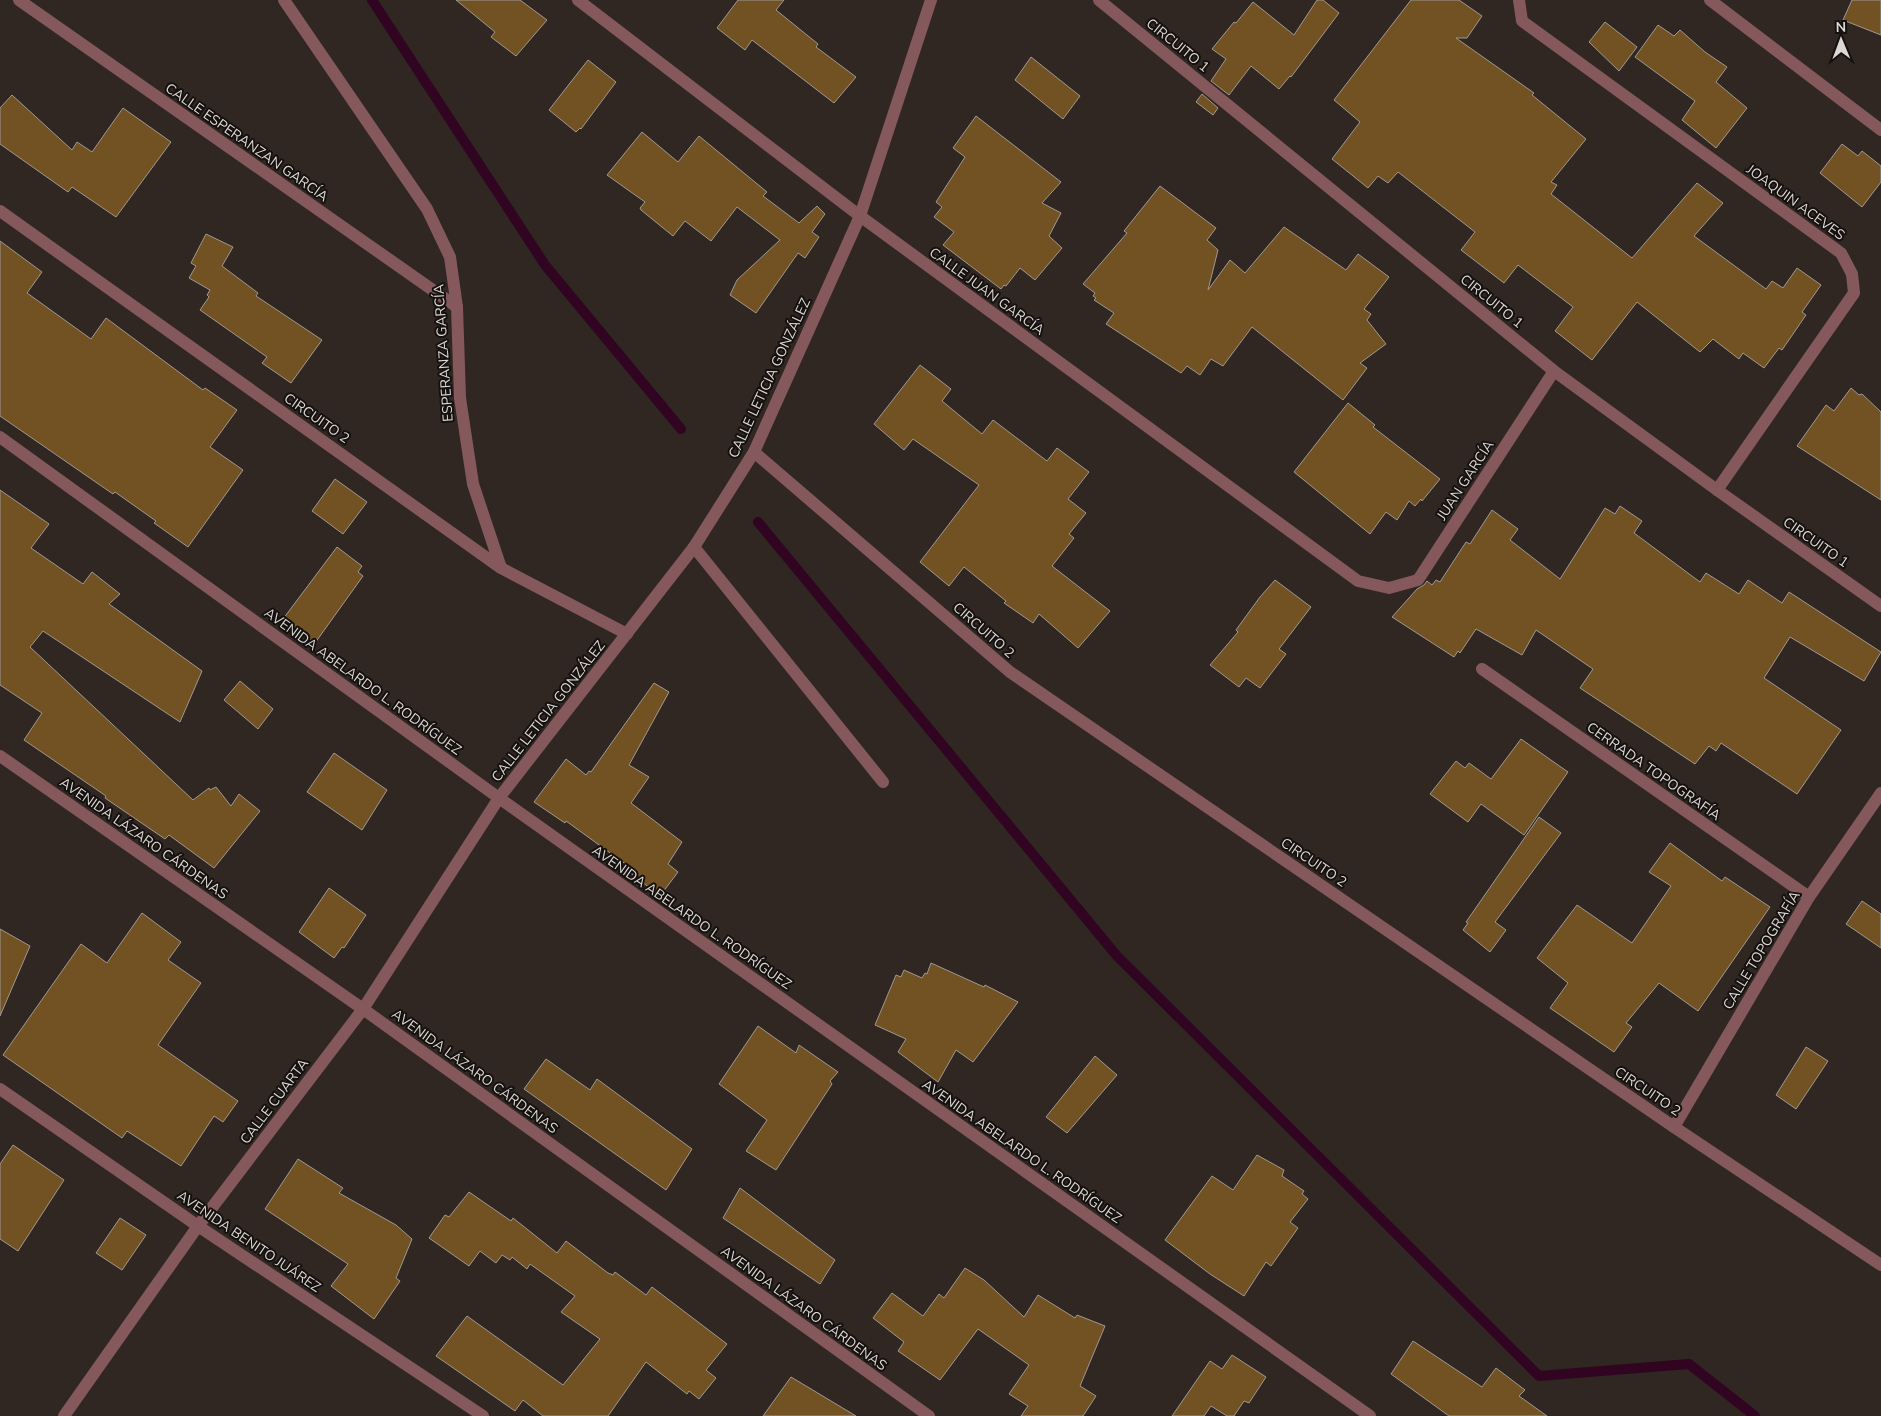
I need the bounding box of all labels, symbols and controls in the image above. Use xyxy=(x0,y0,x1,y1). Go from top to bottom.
street label: CIRCUITO 1 xyxy=(1142,14,1213,77)
north arrow xyxy=(1816,15,1866,65)
text: N xyxy=(1835,18,1846,37)
street label: CALLE ESPERANZAN GARCÍA xyxy=(161,79,332,206)
street label: JOAQUIN ACEVES xyxy=(1742,160,1849,245)
street label: CALLE JUAN GARCÍA xyxy=(925,243,1048,340)
street label: CIRCUITO 1 xyxy=(1456,270,1527,333)
street label: ESPERANZA GARCÍA xyxy=(429,283,458,423)
street label: CALLE LETICIA GONZÁLEZ xyxy=(724,295,815,461)
street label: CIRCUITO 2 xyxy=(280,389,353,448)
street label: JUAN GARCÍA xyxy=(1432,437,1498,525)
street label: CIRCUITO 1 xyxy=(1779,513,1852,572)
street label: CIRCUITO 2 xyxy=(949,598,1019,662)
street label: AVENIDA ABELARDO L. RODRÍGUEZ xyxy=(260,603,465,759)
street label: CALLE LETICIA GONZÁLEZ xyxy=(487,637,610,786)
street label: CERRADA TOPOGRAFÍA xyxy=(1583,718,1724,825)
street label: AVENIDA LÁZARO CÁRDENAS xyxy=(56,773,232,904)
street label: CIRCUITO 2 xyxy=(1277,833,1351,892)
street label: AVENIDA ABELARDO L. RODRÍGUEZ xyxy=(588,841,795,994)
street label: CALLE TOPOGRAFÍA xyxy=(1718,887,1804,1013)
street label: AVENIDA LÁZARO CÁRDENAS xyxy=(388,1005,562,1138)
street label: CALLE CUARTA xyxy=(236,1055,313,1148)
street label: CIRCUITO 2 xyxy=(1611,1062,1685,1121)
street label: AVENIDA ABELARDO L. RODRÍGUEZ xyxy=(918,1075,1125,1228)
street label: AVENIDA BENITO JUÁREZ xyxy=(173,1186,324,1297)
street label: AVENIDA LÁZARO CÁRDENAS xyxy=(717,1242,891,1375)

